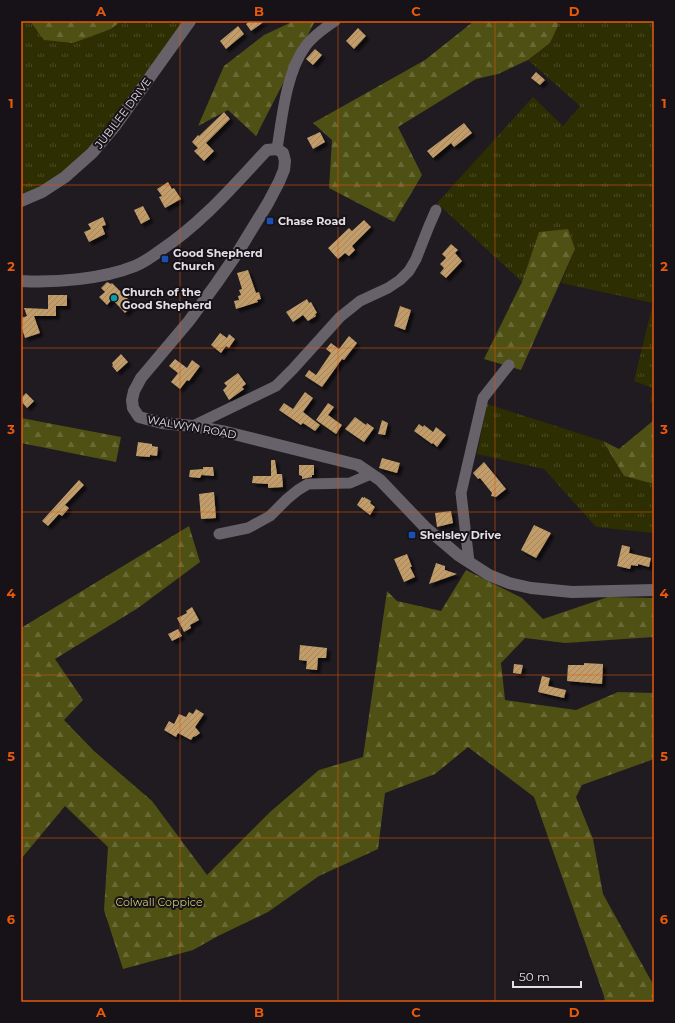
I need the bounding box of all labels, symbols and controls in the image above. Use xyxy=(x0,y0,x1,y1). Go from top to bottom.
text: A xyxy=(95,3,107,19)
text: B xyxy=(254,3,264,19)
text: C xyxy=(411,3,421,19)
text: D xyxy=(569,3,580,19)
street label: JUBILEE DRIVE xyxy=(91,75,154,152)
text: 1 xyxy=(8,95,14,111)
text: 1 xyxy=(661,95,667,111)
place label: Chase Road xyxy=(278,214,346,228)
marker: Chase Road xyxy=(265,216,275,226)
place label: Good Shepherd Church xyxy=(173,246,263,273)
marker: Good Shepherd Church xyxy=(160,254,170,264)
text: 2 xyxy=(7,258,15,274)
text: 2 xyxy=(660,258,668,274)
place label: Church of the Good Shepherd xyxy=(122,285,212,312)
marker: Church of the Good Shepherd xyxy=(109,293,119,303)
street label: WALWYN ROAD xyxy=(146,412,238,442)
text: 3 xyxy=(6,421,15,437)
text: 3 xyxy=(659,421,668,437)
place label: Shelsley Drive xyxy=(420,528,501,542)
marker: Shelsley Drive xyxy=(407,530,417,540)
text: 4 xyxy=(7,585,16,601)
text: 4 xyxy=(660,585,669,601)
text: 5 xyxy=(7,748,15,764)
text: 5 xyxy=(660,748,668,764)
park label: Colwall Coppice xyxy=(115,895,203,909)
text: 6 xyxy=(7,911,16,927)
text: 6 xyxy=(660,911,669,927)
scale bar xyxy=(513,963,581,989)
text: 50 m xyxy=(519,969,550,984)
text: A xyxy=(95,1004,107,1020)
text: B xyxy=(254,1004,264,1020)
text: C xyxy=(411,1004,421,1020)
text: D xyxy=(569,1004,580,1020)

